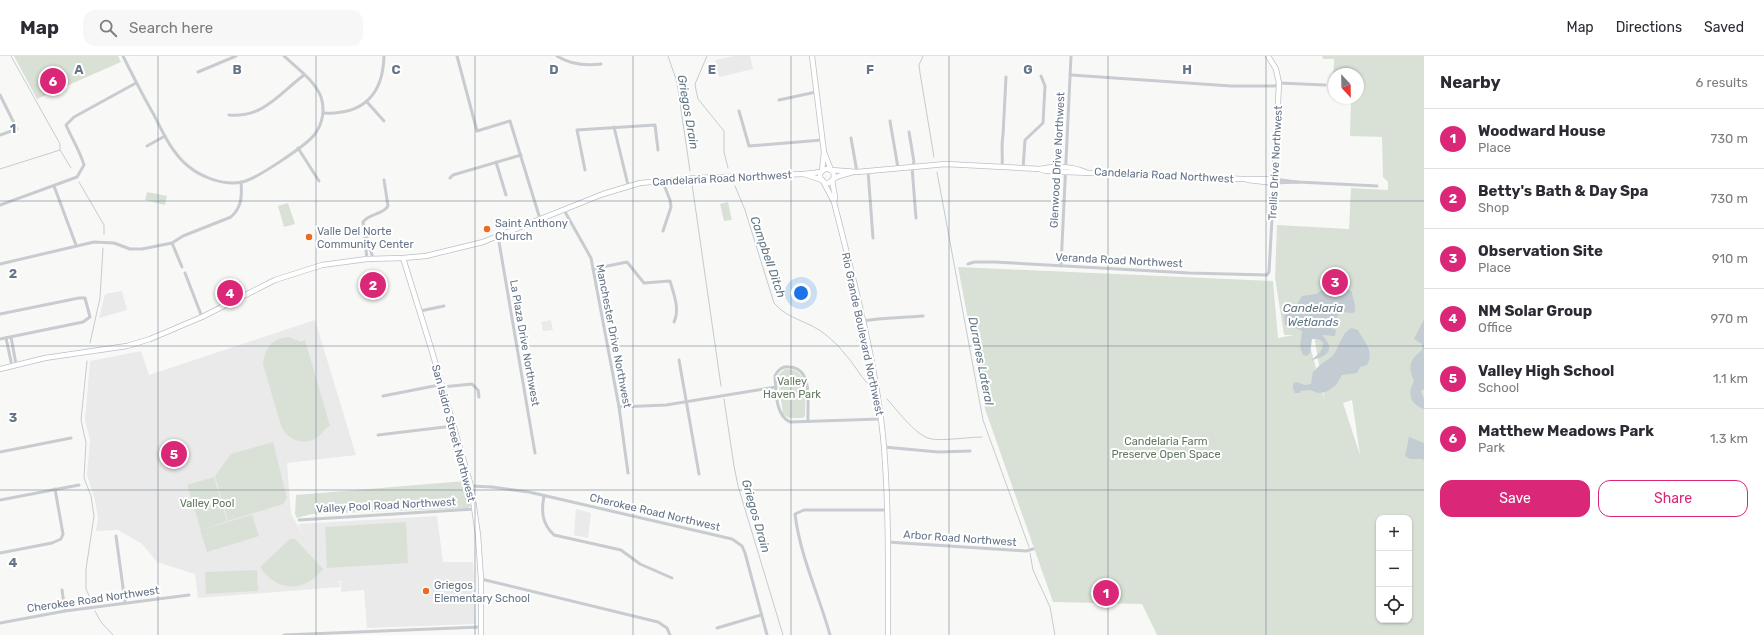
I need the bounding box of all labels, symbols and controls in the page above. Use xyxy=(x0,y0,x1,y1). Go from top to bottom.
search box xyxy=(83,10,363,46)
text: Map xyxy=(20,16,59,39)
icon: search xyxy=(97,17,119,39)
text: Search here xyxy=(129,19,213,37)
text: Map xyxy=(1567,19,1594,36)
text: Directions xyxy=(1616,19,1682,36)
text: Saved xyxy=(1704,19,1744,36)
text: A xyxy=(74,62,84,77)
text: B xyxy=(232,62,242,77)
text: C xyxy=(391,62,401,77)
text: D xyxy=(549,62,559,77)
text: E xyxy=(708,62,716,77)
text: F xyxy=(866,62,874,77)
text: G xyxy=(1023,62,1033,77)
text: H xyxy=(1182,62,1192,77)
pin: 6 xyxy=(40,66,66,96)
north arrow xyxy=(1328,68,1364,104)
text: Nearby xyxy=(1440,72,1501,92)
water label: Griegos Drain xyxy=(675,74,701,150)
text: 6 results xyxy=(1696,75,1748,90)
street label: Glenwood Drive Northwest xyxy=(1047,91,1068,228)
street label: Trellis Drive Northwest xyxy=(1266,105,1285,221)
text: 1 xyxy=(10,121,16,136)
text: Woodward House xyxy=(1478,122,1606,140)
text: 1 xyxy=(1450,131,1456,146)
text: 730 m xyxy=(1711,131,1748,146)
text: Place xyxy=(1478,140,1511,155)
street label: Candelaria Road Northwest xyxy=(1094,165,1235,186)
street label: Candelaria Road Northwest xyxy=(652,168,793,189)
text: Betty's Bath & Day Spa xyxy=(1478,182,1648,200)
text: 2 xyxy=(1449,191,1457,206)
text: 730 m xyxy=(1711,191,1748,206)
text: Shop xyxy=(1478,200,1509,215)
water label: Campbell Ditch xyxy=(748,214,788,300)
place label: Saint Anthony Church xyxy=(495,217,568,243)
marker: Saint Anthony Church xyxy=(482,224,492,234)
place label: Valle Del Norte Community Center xyxy=(317,225,414,251)
marker: Valle Del Norte Community Center xyxy=(304,232,314,242)
text: Observation Site xyxy=(1478,242,1603,260)
street label: Rio Grande Boulevard Northwest xyxy=(839,251,886,418)
street label: Veranda Road Northwest xyxy=(1055,251,1184,270)
text: 3 xyxy=(1449,251,1457,266)
text: 910 m xyxy=(1712,251,1748,266)
text: Place xyxy=(1478,260,1511,275)
street label: Manchester Drive Northwest xyxy=(593,263,634,410)
text: 2 xyxy=(9,266,17,281)
pin: 3 xyxy=(1322,267,1348,297)
pin: 2 xyxy=(360,270,386,300)
pin: 4 xyxy=(217,278,243,308)
street label: La Plaza Drive Northwest xyxy=(507,279,542,408)
your location xyxy=(791,283,811,303)
water label: Candelaria Wetlands xyxy=(1283,301,1343,329)
text: NM Solar Group xyxy=(1478,302,1592,320)
text: 4 xyxy=(1449,311,1457,326)
text: 970 m xyxy=(1711,311,1748,326)
water label: Duranes Lateral xyxy=(966,316,997,407)
text: Office xyxy=(1478,320,1512,335)
text: Valley High School xyxy=(1478,362,1614,380)
street label: San Isidro Street Northwest xyxy=(429,363,478,504)
text: 5 xyxy=(1449,371,1457,386)
text: 1.1 km xyxy=(1713,371,1748,386)
park label: Valley Haven Park xyxy=(763,375,821,401)
text: School xyxy=(1478,380,1519,395)
text: 3 xyxy=(9,410,18,425)
text: Matthew Meadows Park xyxy=(1478,422,1654,440)
text: 6 xyxy=(1449,431,1457,446)
text: 1.3 km xyxy=(1710,431,1748,446)
park label: Candelaria Farm Preserve Open Space xyxy=(1111,435,1221,461)
pin: 5 xyxy=(161,439,187,469)
text: Park xyxy=(1478,440,1505,455)
water label: Griegos Drain xyxy=(739,478,773,554)
button: Save xyxy=(1440,480,1590,517)
button: Share xyxy=(1598,480,1748,517)
street label: Cherokee Road Northwest xyxy=(588,491,722,534)
street label: Valley Pool Road Northwest xyxy=(316,495,457,516)
park label: Valley Pool xyxy=(180,497,234,510)
map controls xyxy=(1376,515,1412,623)
button: + xyxy=(1376,515,1412,551)
street label: Arbor Road Northwest xyxy=(903,528,1018,549)
button: − xyxy=(1376,551,1412,587)
text: 4 xyxy=(9,555,18,570)
pin: 1 xyxy=(1093,578,1119,608)
place label: Griegos Elementary School xyxy=(434,579,530,605)
street label: Cherokee Road Northwest xyxy=(26,584,161,615)
marker: Griegos Elementary School xyxy=(421,586,431,596)
button: locate xyxy=(1376,587,1412,623)

